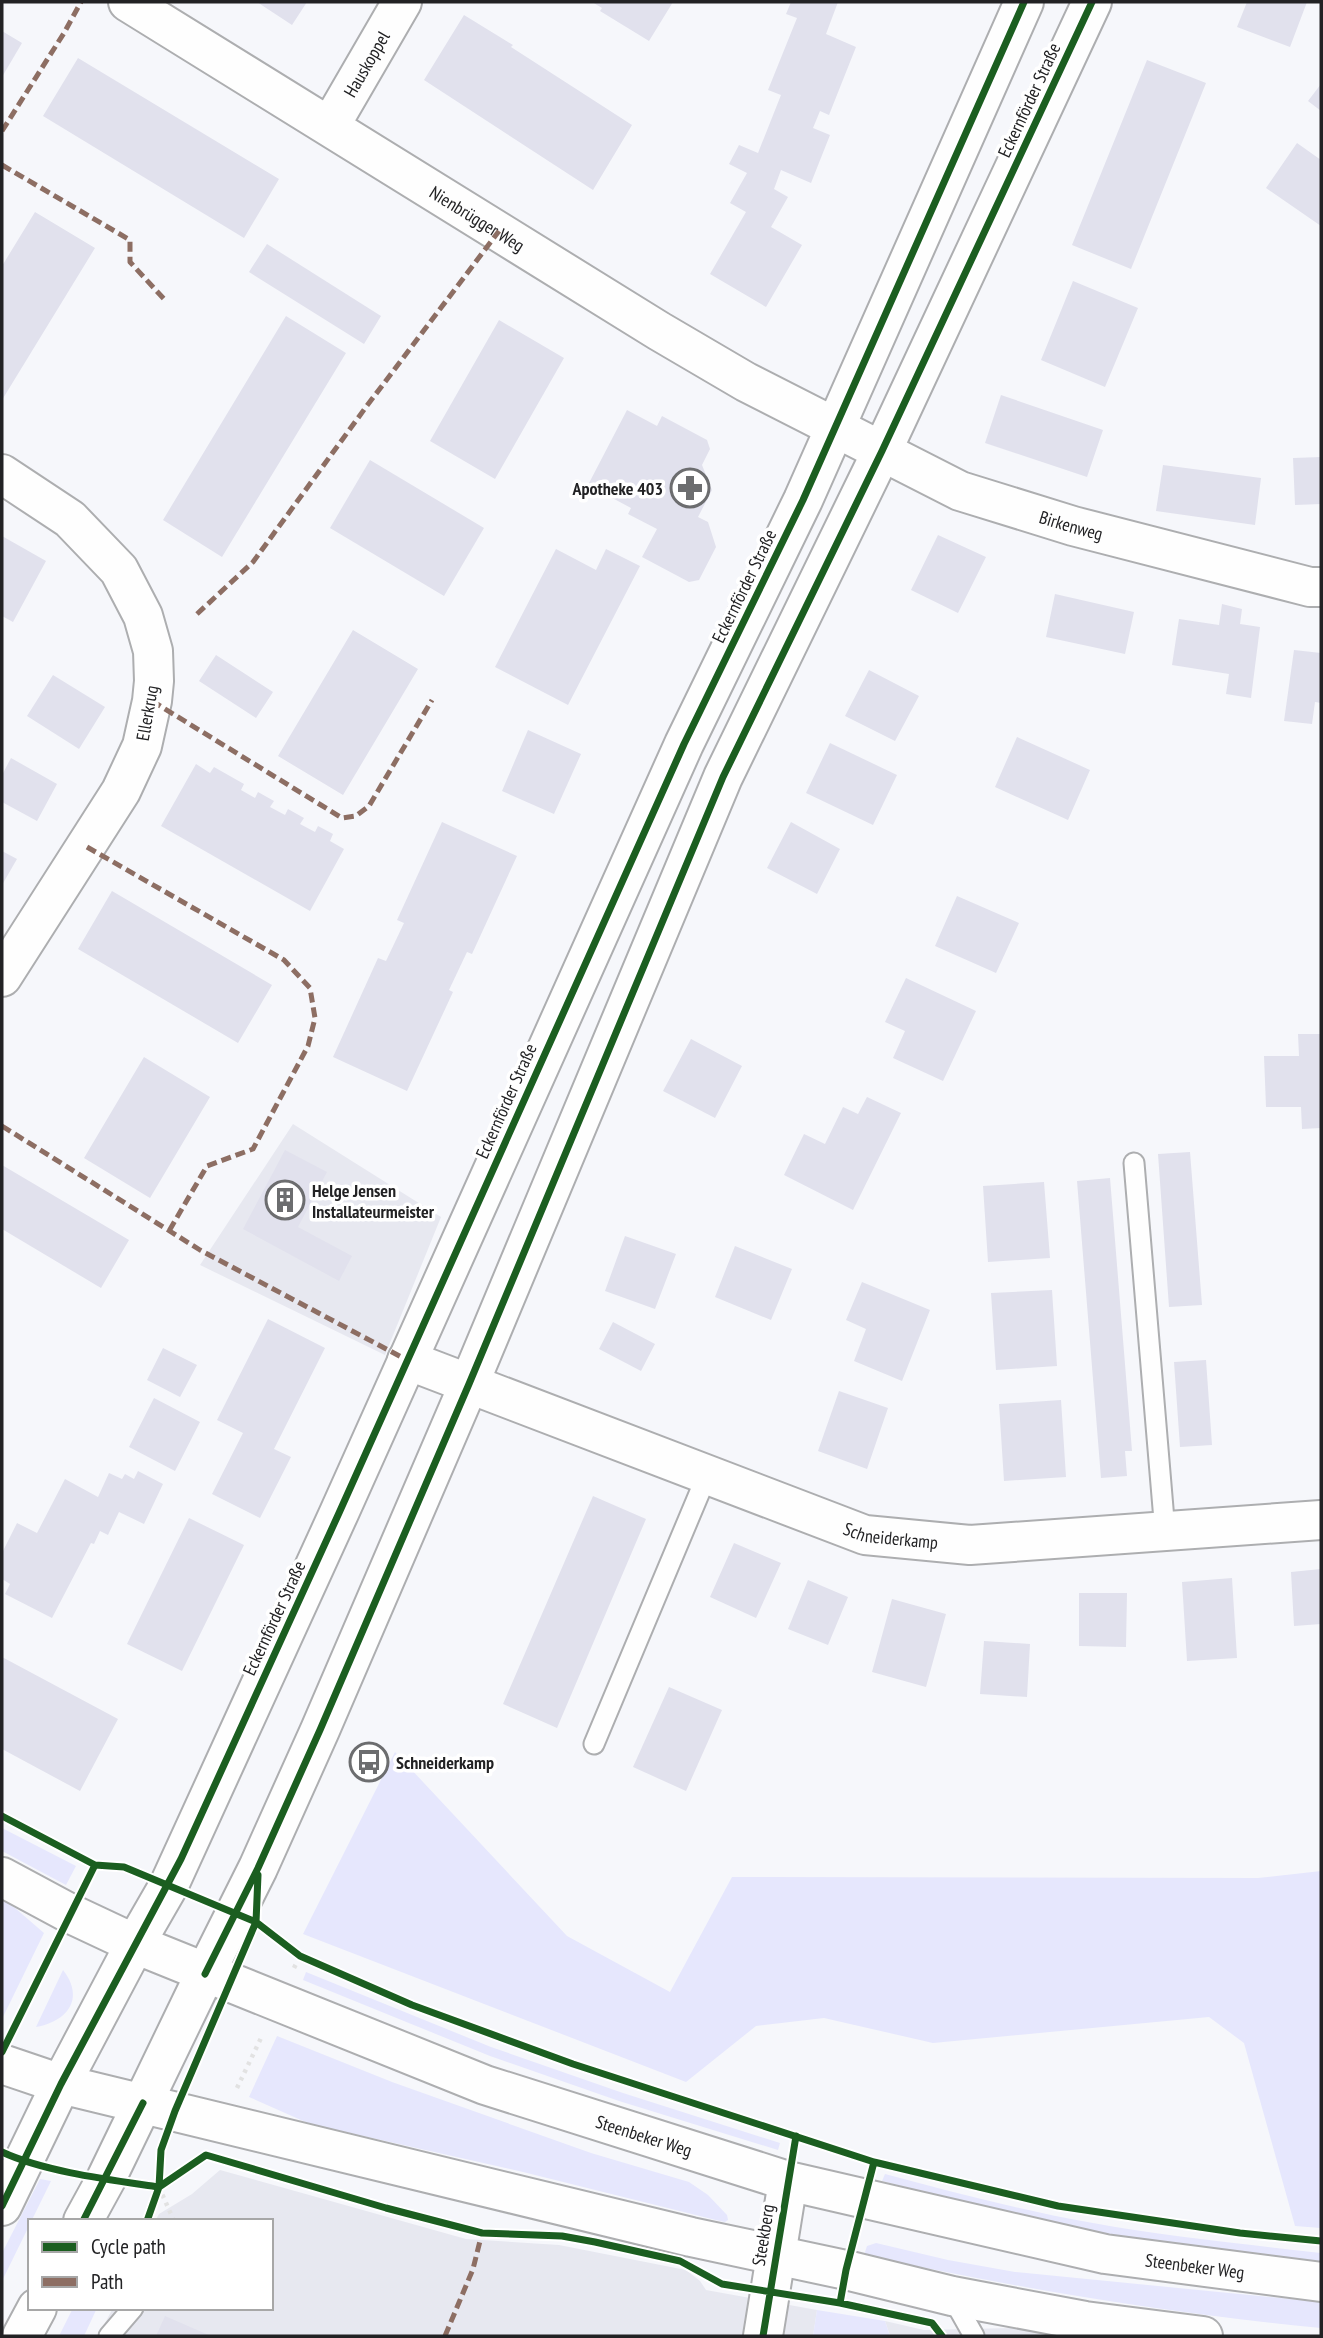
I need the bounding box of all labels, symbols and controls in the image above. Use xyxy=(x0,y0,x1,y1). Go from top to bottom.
street label: Hauskoppel xyxy=(338,26,395,101)
street label: Eckernförder Straße xyxy=(993,39,1065,161)
street label: Nienbrügger Weg xyxy=(426,180,529,257)
pharmacy icon: Apotheke 403 xyxy=(669,467,711,509)
place label: Apotheke 403 xyxy=(571,477,663,500)
street label: Birkenweg xyxy=(1037,505,1105,545)
street label: Eckernförder Straße xyxy=(707,526,781,646)
street label: Ellerkrug xyxy=(131,683,163,743)
street label: Eckernförder Straße xyxy=(470,1040,542,1162)
building icon: Helge Jensen Installateurmeister xyxy=(264,1179,306,1221)
place label: Helge Jensen Installateurmeister xyxy=(312,1179,435,1223)
street label: Schneiderkamp xyxy=(840,1516,939,1553)
street label: Eckernförder Straße xyxy=(238,1557,310,1679)
bus stop icon: Schneiderkamp xyxy=(348,1741,390,1783)
place label: Schneiderkamp xyxy=(396,1751,494,1774)
street label: Steenbeker Weg xyxy=(593,2109,695,2161)
street label: Steekberg xyxy=(747,2202,779,2268)
legend xyxy=(28,2219,273,2310)
text: Cycle path xyxy=(91,2233,166,2260)
street label: Steenbeker Weg xyxy=(1144,2248,1246,2283)
text: Path xyxy=(91,2268,123,2295)

